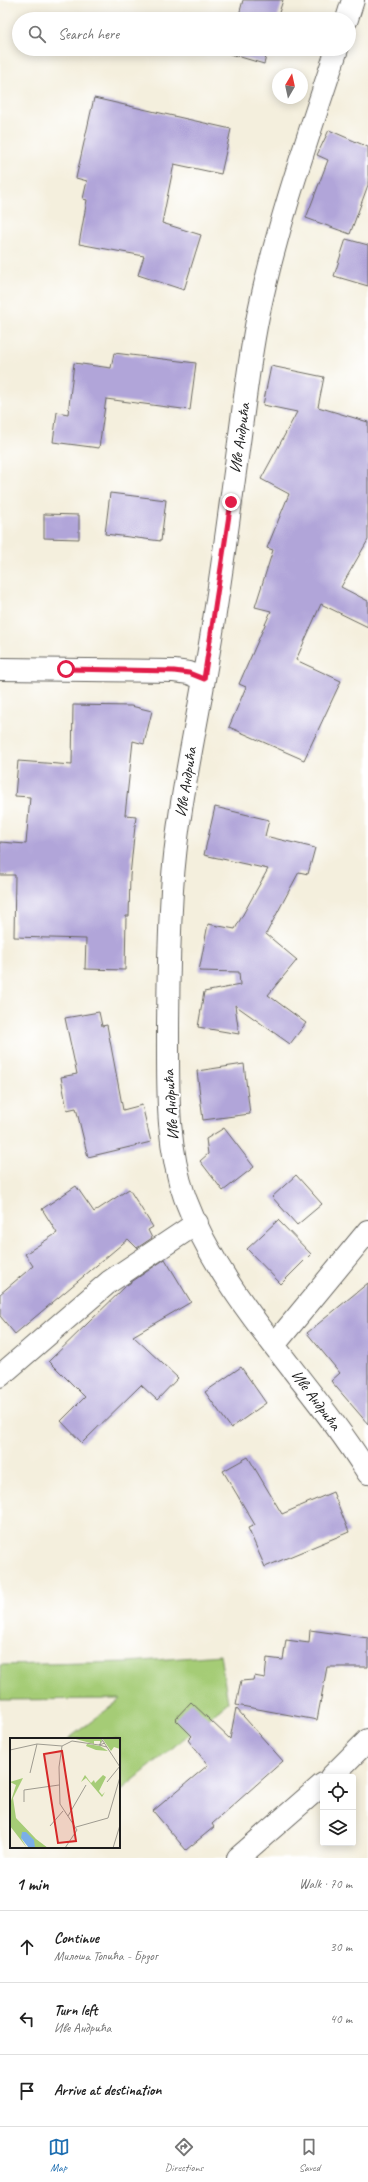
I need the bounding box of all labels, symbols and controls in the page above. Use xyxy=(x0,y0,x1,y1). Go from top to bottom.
search box xyxy=(12,12,356,56)
icon: search xyxy=(26,23,48,45)
text: Search here xyxy=(58,25,119,44)
north arrow xyxy=(272,68,308,104)
street label: Иве Андрића xyxy=(225,401,255,474)
route end xyxy=(222,493,240,511)
route start xyxy=(57,660,75,678)
street label: Иве Андрића xyxy=(171,745,202,818)
street label: Иве Андрића xyxy=(158,1068,183,1141)
street label: Иве Андрића xyxy=(287,1366,346,1435)
inset map xyxy=(10,1738,120,1848)
map controls xyxy=(320,1774,356,1846)
button: locate xyxy=(320,1774,356,1810)
button: layers xyxy=(320,1810,356,1846)
text: 1 min xyxy=(16,1874,49,1895)
text: Walk · 70 m xyxy=(299,1876,352,1892)
text: Continue xyxy=(54,1929,99,1948)
icon: ahead xyxy=(16,1936,38,1958)
text: 30 m xyxy=(330,1939,352,1955)
text: Милоша Топића - Брзог xyxy=(54,1948,157,1964)
text: Turn left xyxy=(54,2001,97,2020)
icon: left xyxy=(16,2008,38,2030)
text: 40 m xyxy=(330,2011,352,2027)
text: Иве Андрића xyxy=(54,2020,111,2036)
icon: arrive xyxy=(16,2080,38,2102)
text: Arrive at destination xyxy=(54,2081,161,2100)
tab: Map xyxy=(48,2136,70,2174)
tab: Directions xyxy=(165,2136,203,2174)
tab: Saved xyxy=(298,2136,320,2174)

